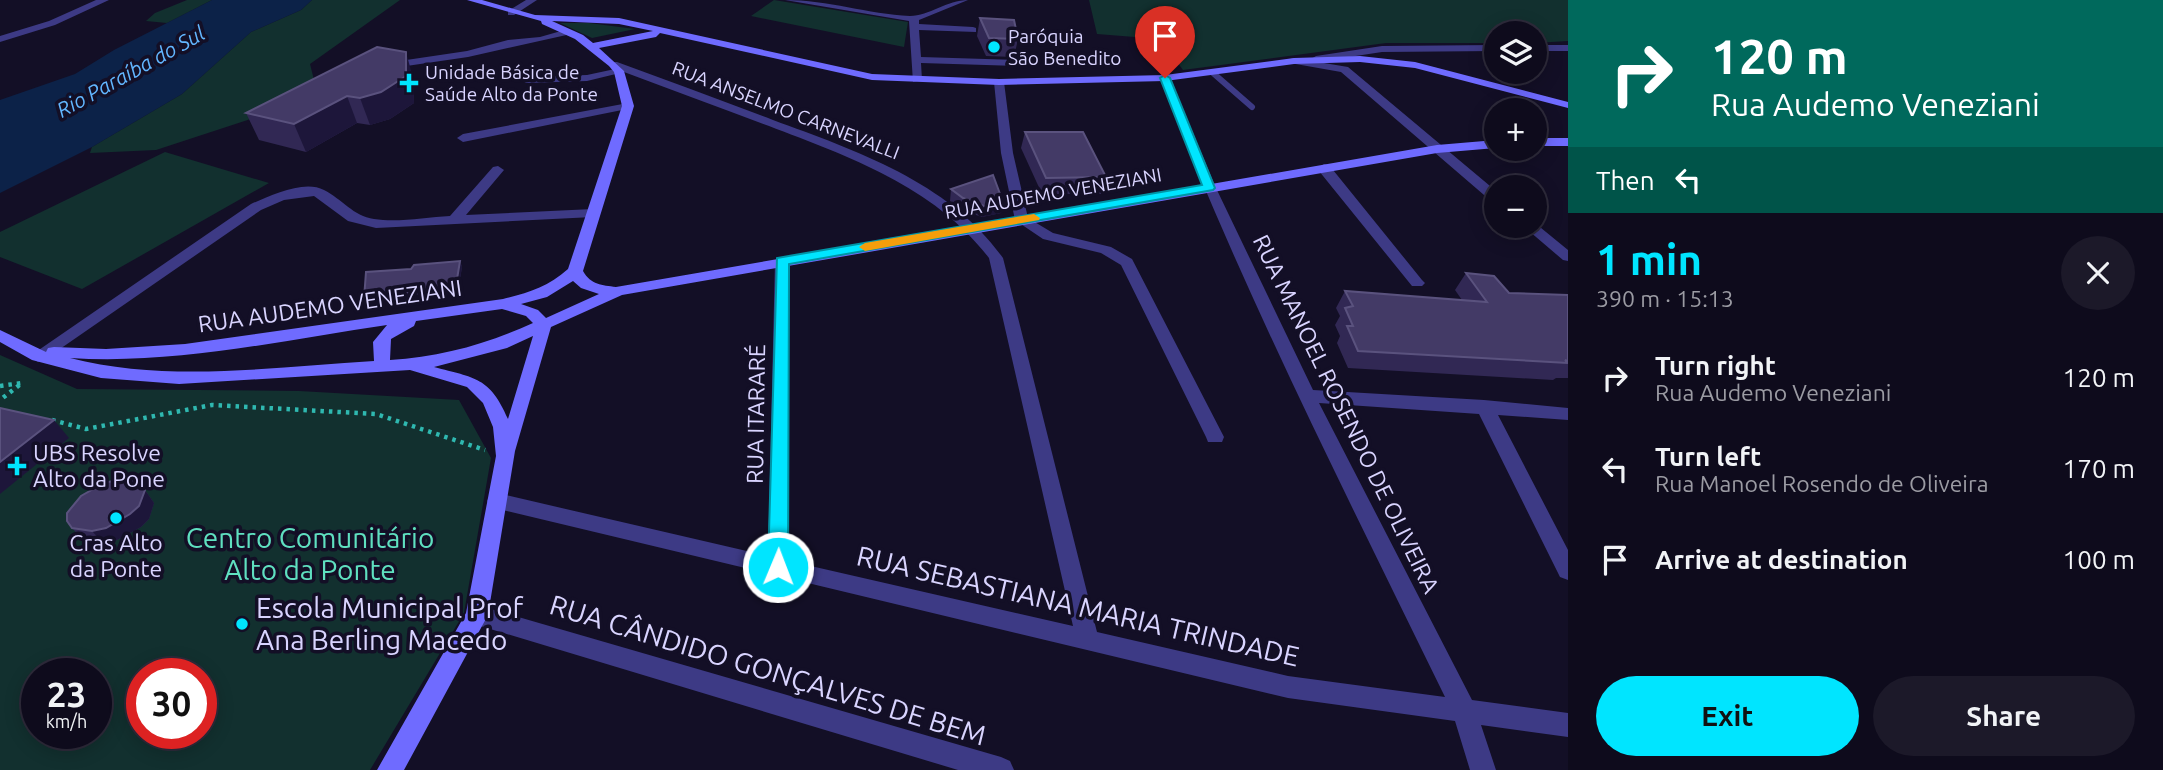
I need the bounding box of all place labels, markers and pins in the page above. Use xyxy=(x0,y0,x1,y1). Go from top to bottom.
pin xyxy=(1135,6,1195,78)
place label: Paróquia São Benedito xyxy=(1008,25,1121,69)
marker: Paróquia São Benedito xyxy=(986,39,1002,55)
place label: Unidade Básica de Saúde Alto da Ponte xyxy=(425,61,598,105)
marker: Unidade Básica de Saúde Alto da Ponte xyxy=(399,73,419,93)
place label: UBS Resolve Alto da Pone xyxy=(33,440,165,491)
marker: UBS Resolve Alto da Pone xyxy=(7,456,27,476)
marker: Cras Alto da Ponte xyxy=(108,510,124,526)
place label: Cras Alto da Ponte xyxy=(69,530,163,581)
place label: Escola Municipal Prof Ana Berling Macedo xyxy=(256,592,524,655)
marker: Escola Municipal Prof Ana Berling Macedo xyxy=(234,616,250,632)

